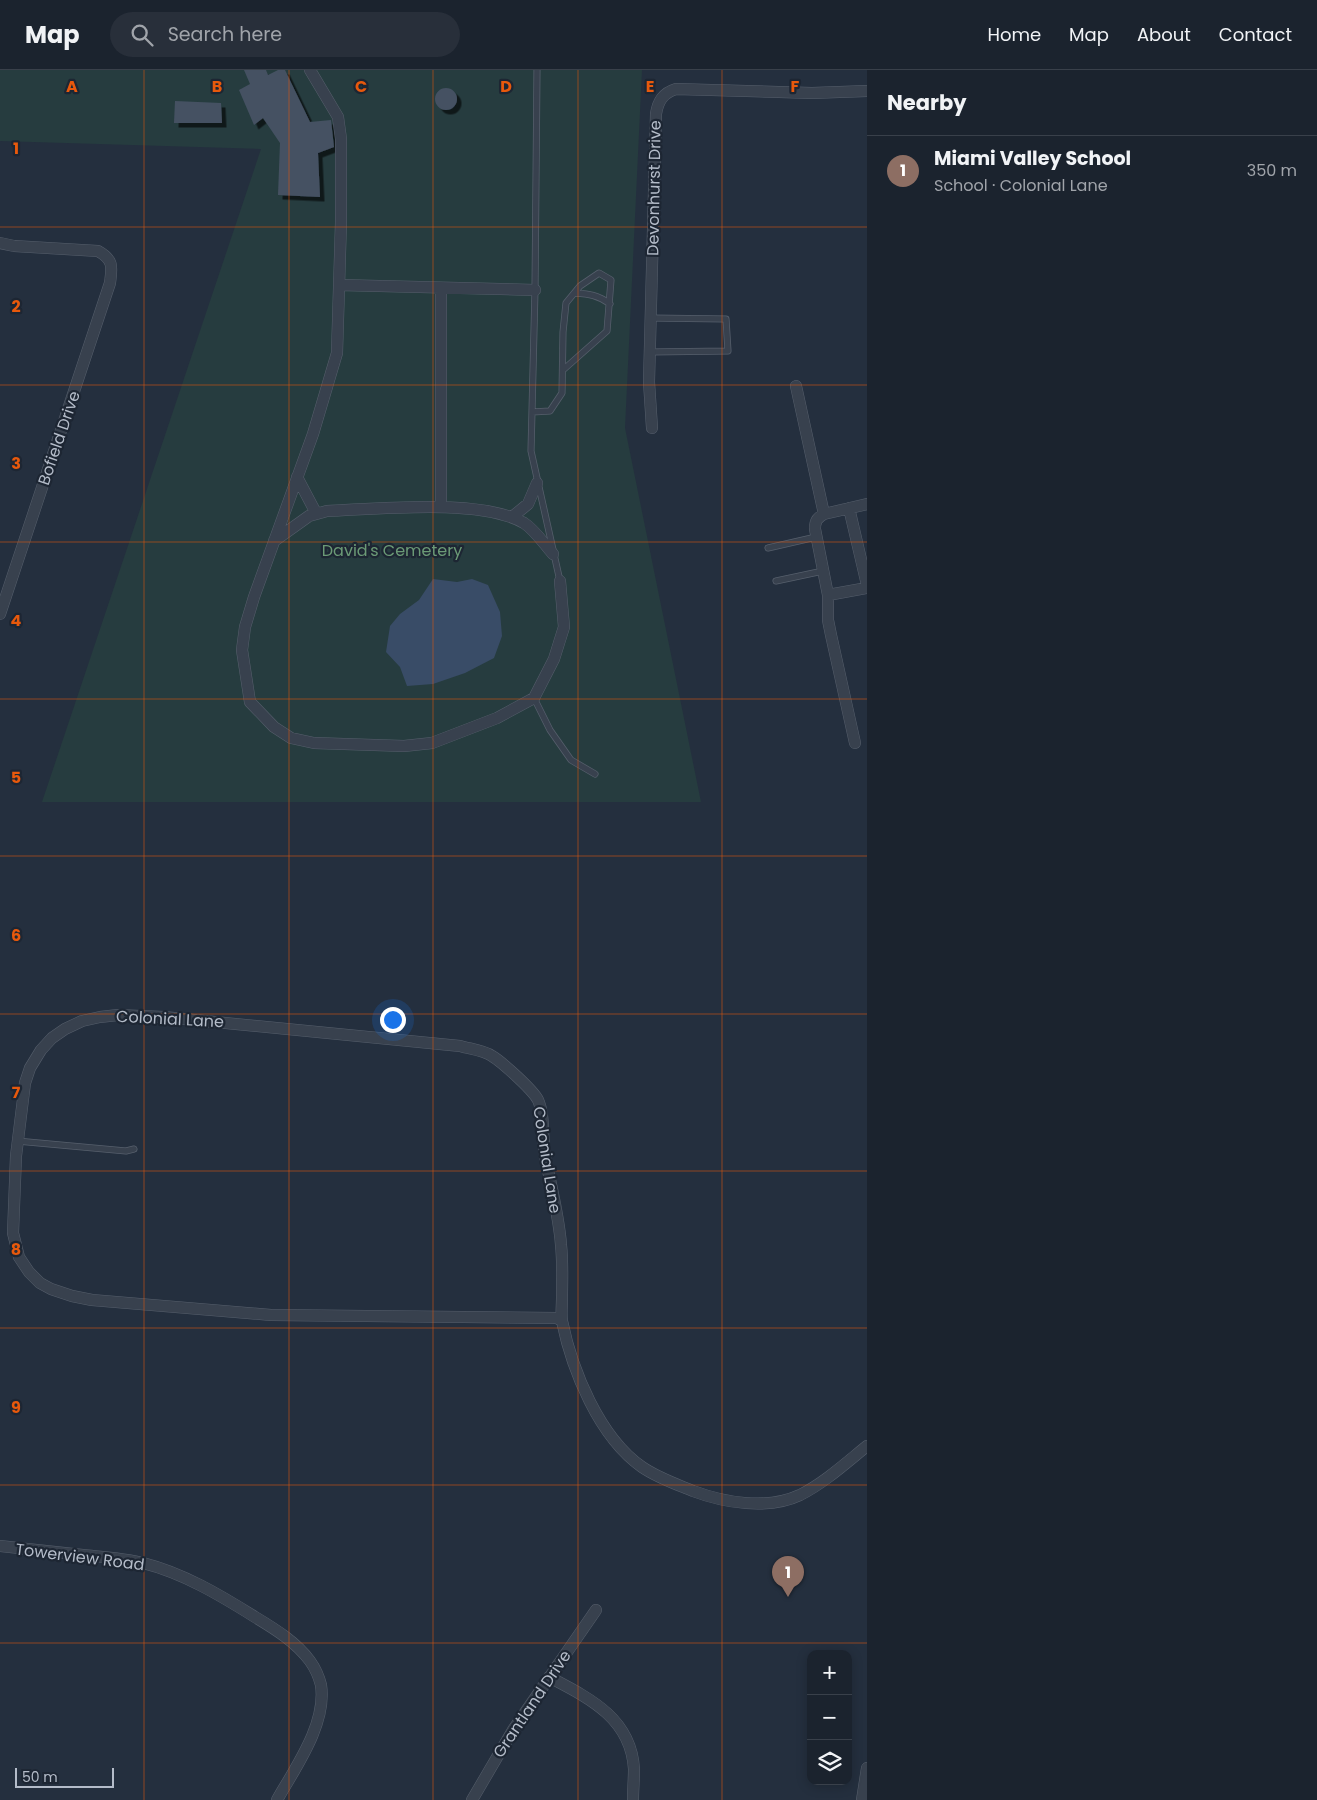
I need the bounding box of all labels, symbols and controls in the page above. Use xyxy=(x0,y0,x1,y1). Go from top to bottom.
search box xyxy=(110,12,460,57)
text: Map xyxy=(25,18,80,51)
icon: search xyxy=(128,21,156,49)
text: Search here xyxy=(168,21,282,48)
text: Home xyxy=(987,22,1041,47)
text: Map xyxy=(1069,22,1109,47)
text: About xyxy=(1137,22,1191,47)
text: Contact xyxy=(1219,22,1292,47)
text: A xyxy=(66,75,78,98)
text: B xyxy=(212,75,222,98)
text: C xyxy=(355,75,367,98)
text: D xyxy=(500,75,512,98)
text: E xyxy=(646,75,654,98)
text: F xyxy=(791,75,800,98)
text: Nearby xyxy=(887,88,967,117)
street label: Devonhurst Drive xyxy=(641,120,667,256)
text: 1 xyxy=(13,137,19,160)
text: Miami Valley School xyxy=(934,145,1131,172)
text: 1 xyxy=(900,159,906,182)
text: 350 m xyxy=(1247,159,1297,182)
text: School · Colonial Lane xyxy=(934,174,1108,197)
text: 2 xyxy=(11,295,21,318)
street label: Bofield Drive xyxy=(32,388,86,488)
text: 3 xyxy=(11,452,21,475)
park label: David's Cemetery xyxy=(322,539,462,562)
text: 4 xyxy=(11,609,22,632)
text: 5 xyxy=(11,766,21,789)
text: 6 xyxy=(11,924,21,947)
street label: Colonial Lane xyxy=(116,1005,225,1033)
your location xyxy=(380,1007,406,1033)
text: 7 xyxy=(12,1081,21,1104)
street label: Colonial Lane xyxy=(527,1105,567,1215)
text: 8 xyxy=(11,1238,21,1261)
text: 9 xyxy=(11,1396,21,1419)
street label: Towerview Road xyxy=(14,1538,146,1576)
pin: 1 xyxy=(772,1556,804,1597)
street label: Grantland Drive xyxy=(487,1645,577,1762)
map controls xyxy=(807,1650,852,1785)
button: + xyxy=(807,1650,852,1695)
button: − xyxy=(807,1695,852,1740)
button: layers xyxy=(807,1740,852,1785)
scale bar xyxy=(15,1765,114,1788)
text: 50 m xyxy=(22,1767,58,1787)

